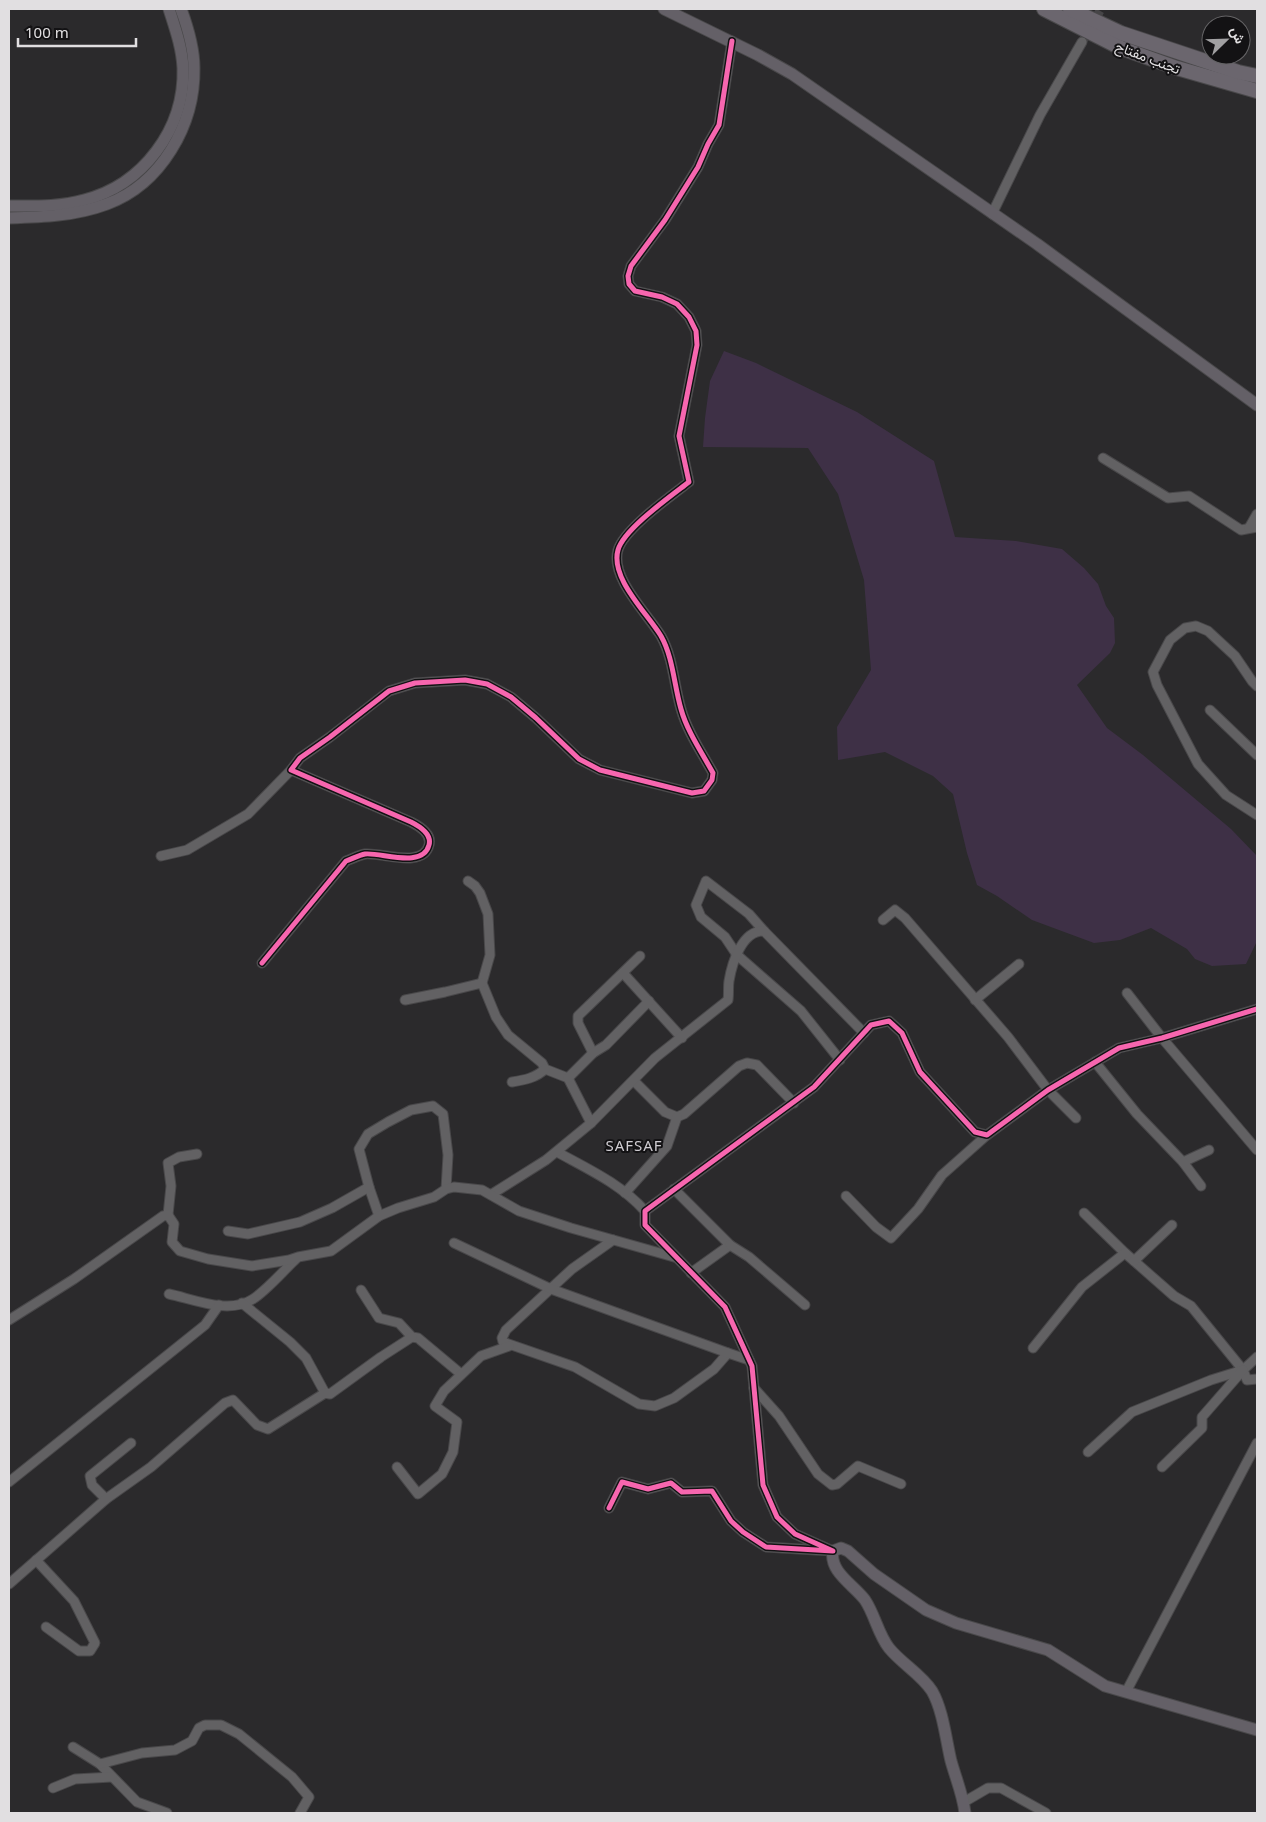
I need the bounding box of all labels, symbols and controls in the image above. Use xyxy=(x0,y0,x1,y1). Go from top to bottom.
scale bar xyxy=(18,15,135,47)
north arrow xyxy=(1201,15,1251,65)
text: 100 m xyxy=(25,22,69,42)
text: ش xyxy=(1226,23,1251,46)
street label: تجنب مفتاح xyxy=(1112,36,1183,80)
district label: SAFSAF xyxy=(605,1135,663,1155)

